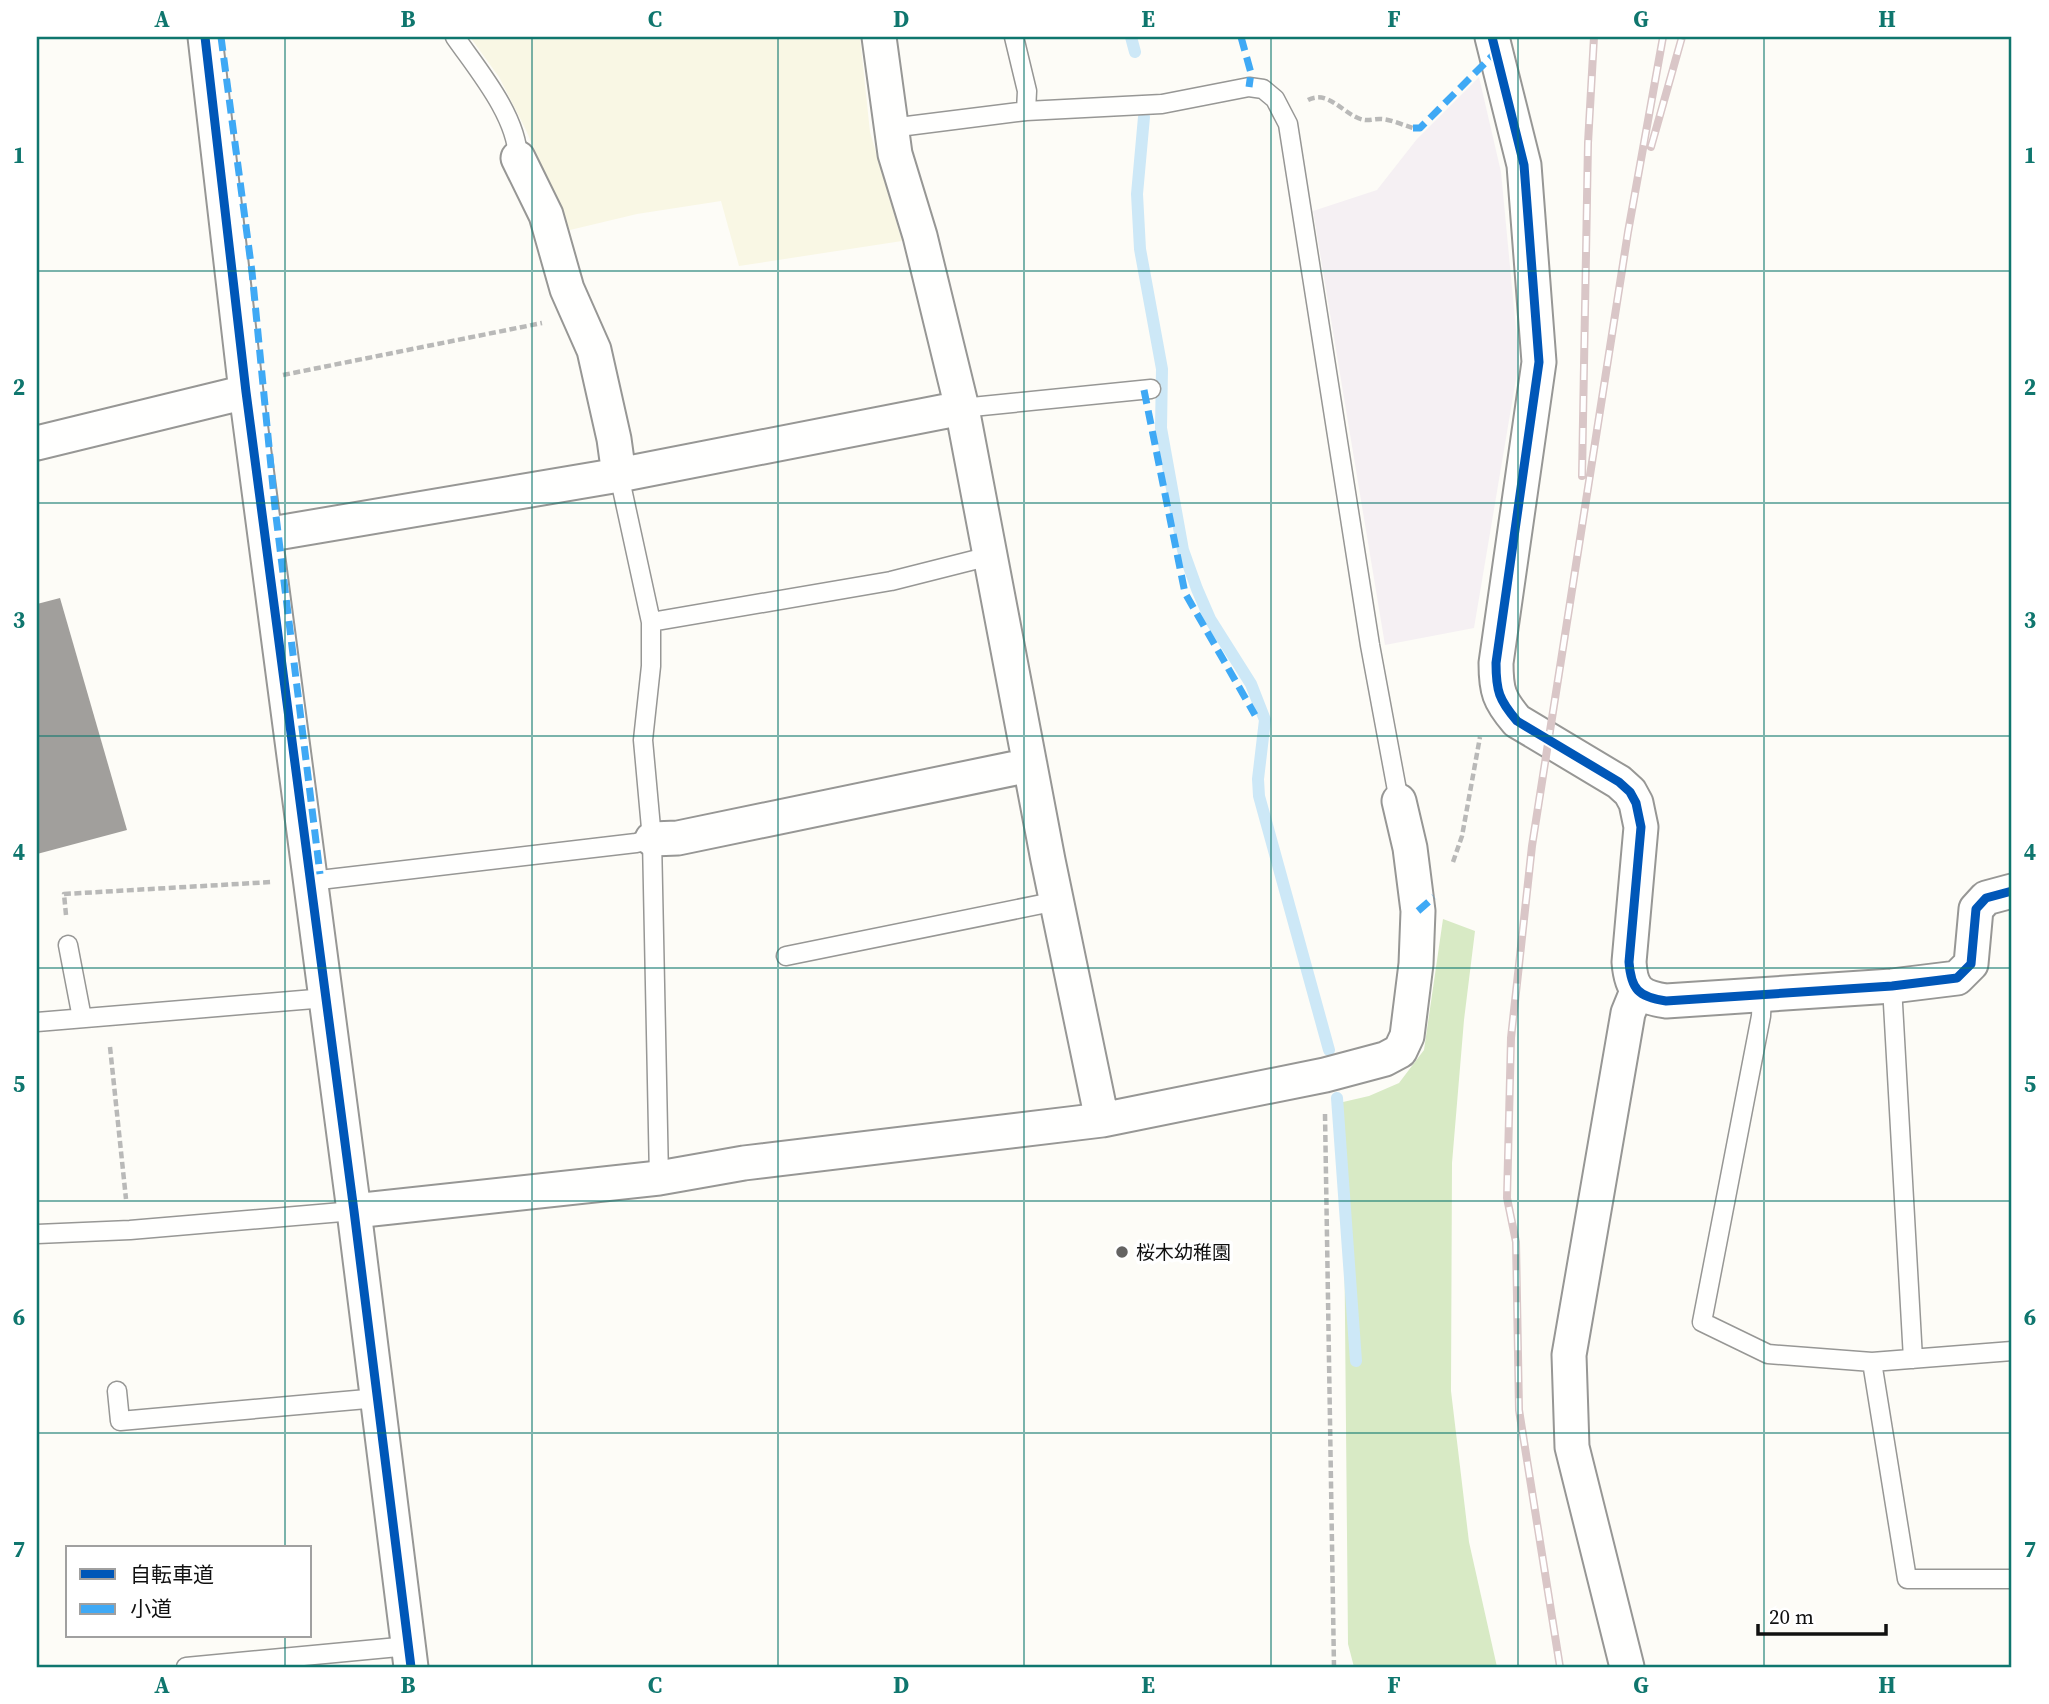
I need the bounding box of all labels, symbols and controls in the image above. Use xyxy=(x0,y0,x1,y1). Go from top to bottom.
text: A xyxy=(154,3,170,35)
text: B xyxy=(401,3,416,35)
text: C xyxy=(648,3,662,35)
text: D xyxy=(893,3,909,35)
text: E xyxy=(1141,3,1155,35)
text: F xyxy=(1387,3,1401,35)
text: G xyxy=(1633,3,1649,35)
text: H xyxy=(1878,3,1896,35)
text: 1 xyxy=(13,139,25,171)
text: 1 xyxy=(2024,139,2036,171)
text: 2 xyxy=(13,371,25,403)
text: 2 xyxy=(2024,371,2036,403)
text: 3 xyxy=(13,604,25,636)
text: 3 xyxy=(2024,604,2036,636)
text: 4 xyxy=(13,836,25,868)
text: 4 xyxy=(2024,836,2036,868)
text: 5 xyxy=(13,1068,25,1100)
text: 5 xyxy=(2024,1068,2036,1100)
place label: 桜木幼稚園 xyxy=(1136,1239,1231,1265)
marker: 桜木幼稚園 xyxy=(1114,1244,1130,1260)
text: 6 xyxy=(13,1301,25,1333)
text: 6 xyxy=(2024,1301,2036,1333)
text: 7 xyxy=(13,1533,25,1565)
text: 7 xyxy=(2024,1533,2036,1565)
legend xyxy=(66,1546,312,1638)
text: 自転車道 xyxy=(130,1560,214,1589)
scale bar xyxy=(1758,1592,1886,1636)
text: 小道 xyxy=(130,1594,172,1623)
text: 20 m xyxy=(1769,1602,1814,1631)
text: A xyxy=(154,1669,170,1701)
text: B xyxy=(401,1669,416,1701)
text: C xyxy=(648,1669,662,1701)
text: D xyxy=(893,1669,909,1701)
text: E xyxy=(1141,1669,1155,1701)
text: F xyxy=(1387,1669,1401,1701)
text: G xyxy=(1633,1669,1649,1701)
text: H xyxy=(1878,1669,1896,1701)

